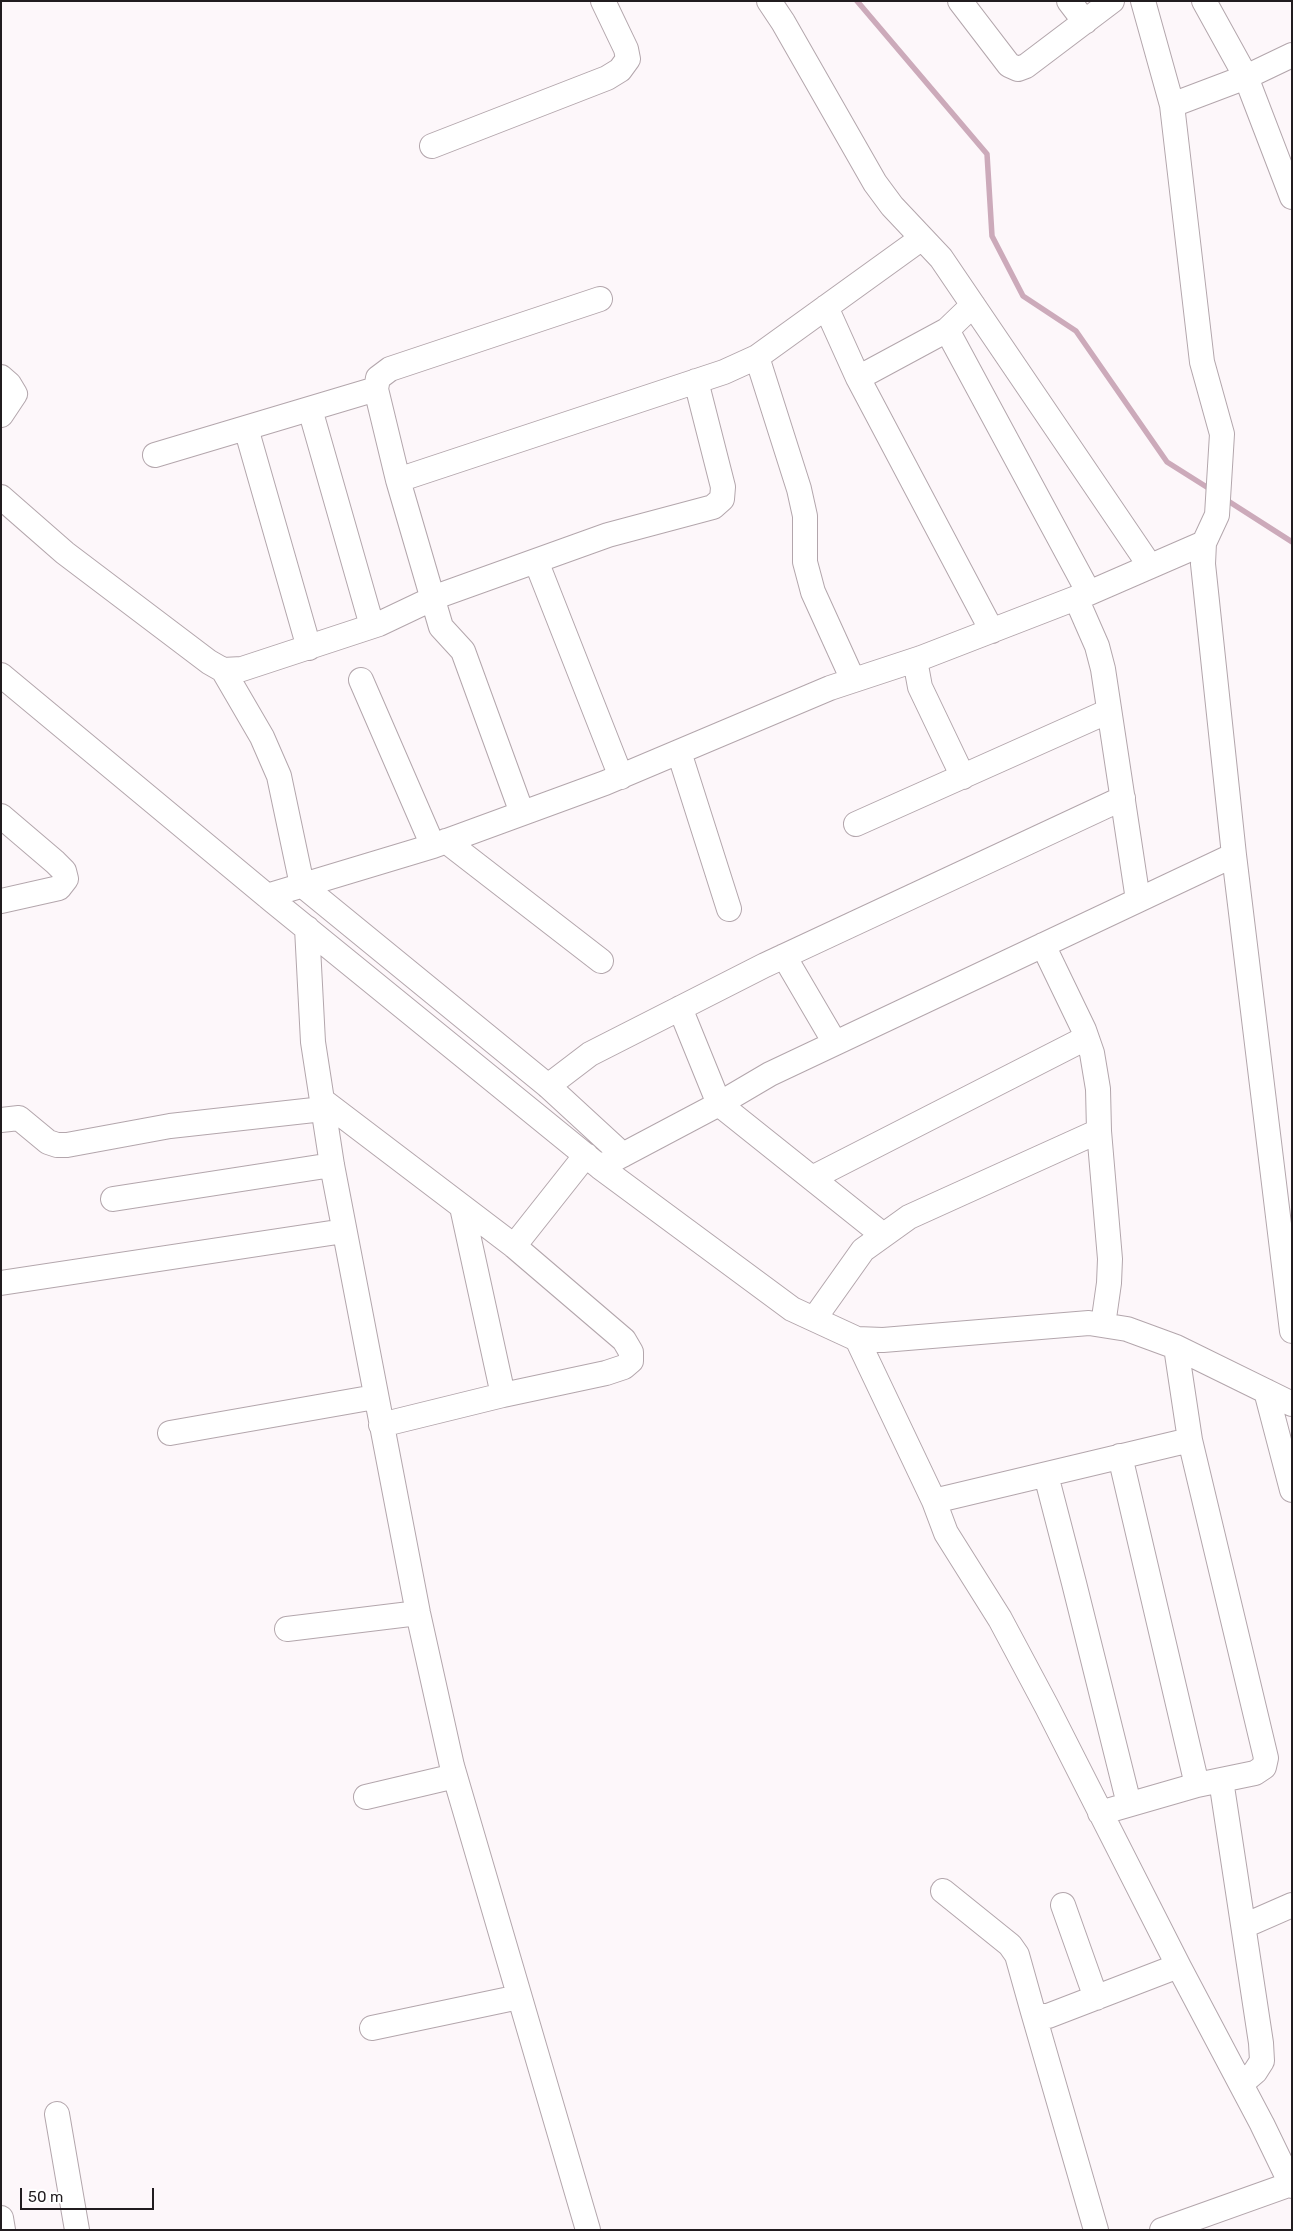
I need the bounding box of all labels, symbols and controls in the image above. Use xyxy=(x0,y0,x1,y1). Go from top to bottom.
scale bar xyxy=(22,2178,156,2210)
text: 50 m xyxy=(28,2188,63,2206)

